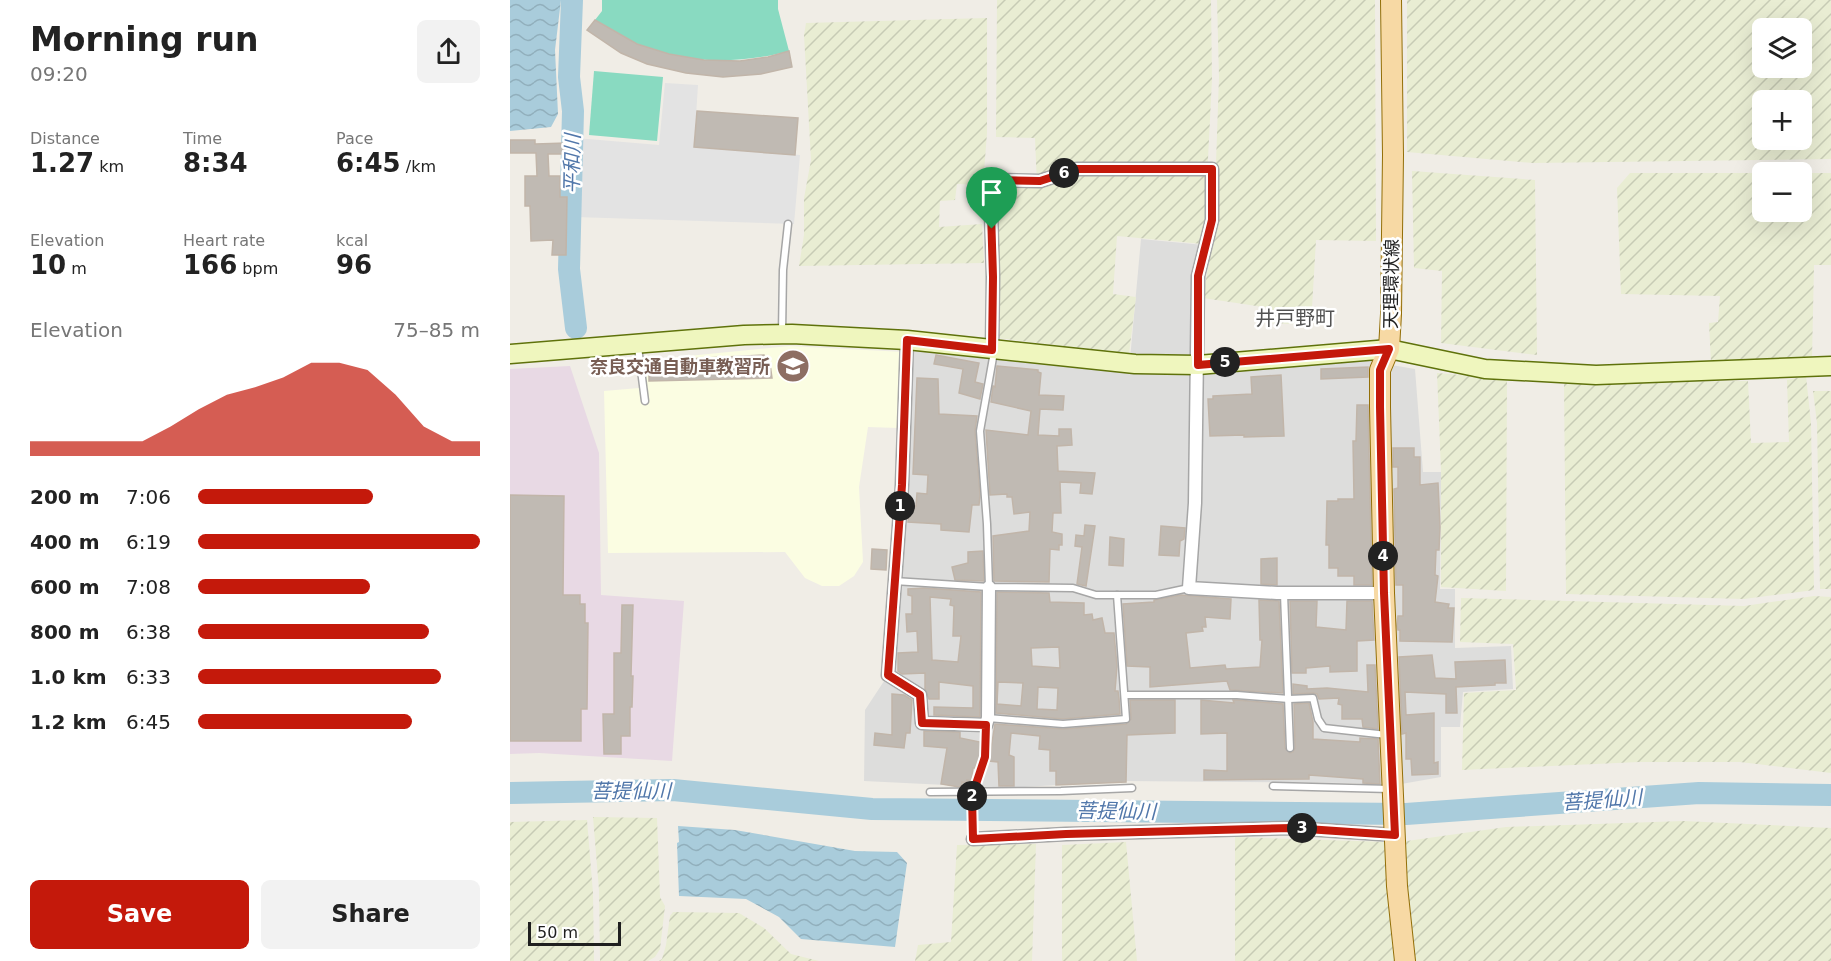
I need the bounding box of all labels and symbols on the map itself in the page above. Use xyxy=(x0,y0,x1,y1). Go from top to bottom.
water label: 平和川 xyxy=(559,132,585,194)
pin: 6 xyxy=(1049,158,1079,188)
pin xyxy=(966,167,1017,229)
street label: 天理環状線 xyxy=(1380,239,1402,329)
district label: 井戸野町 xyxy=(1255,306,1335,330)
pin: 5 xyxy=(1210,347,1240,377)
school or university icon: 奈良交通自動車教習所 xyxy=(775,348,811,384)
place label: 奈良交通自動車教習所 xyxy=(590,356,770,377)
pin: 1 xyxy=(885,491,915,521)
pin: 4 xyxy=(1368,541,1398,571)
water label: 菩提仙川 xyxy=(591,779,673,803)
pin: 2 xyxy=(957,781,987,811)
water label: 菩提仙川 xyxy=(1561,785,1645,815)
water label: 菩提仙川 xyxy=(1076,798,1158,824)
pin: 3 xyxy=(1287,813,1317,843)
scale bar xyxy=(528,919,621,946)

